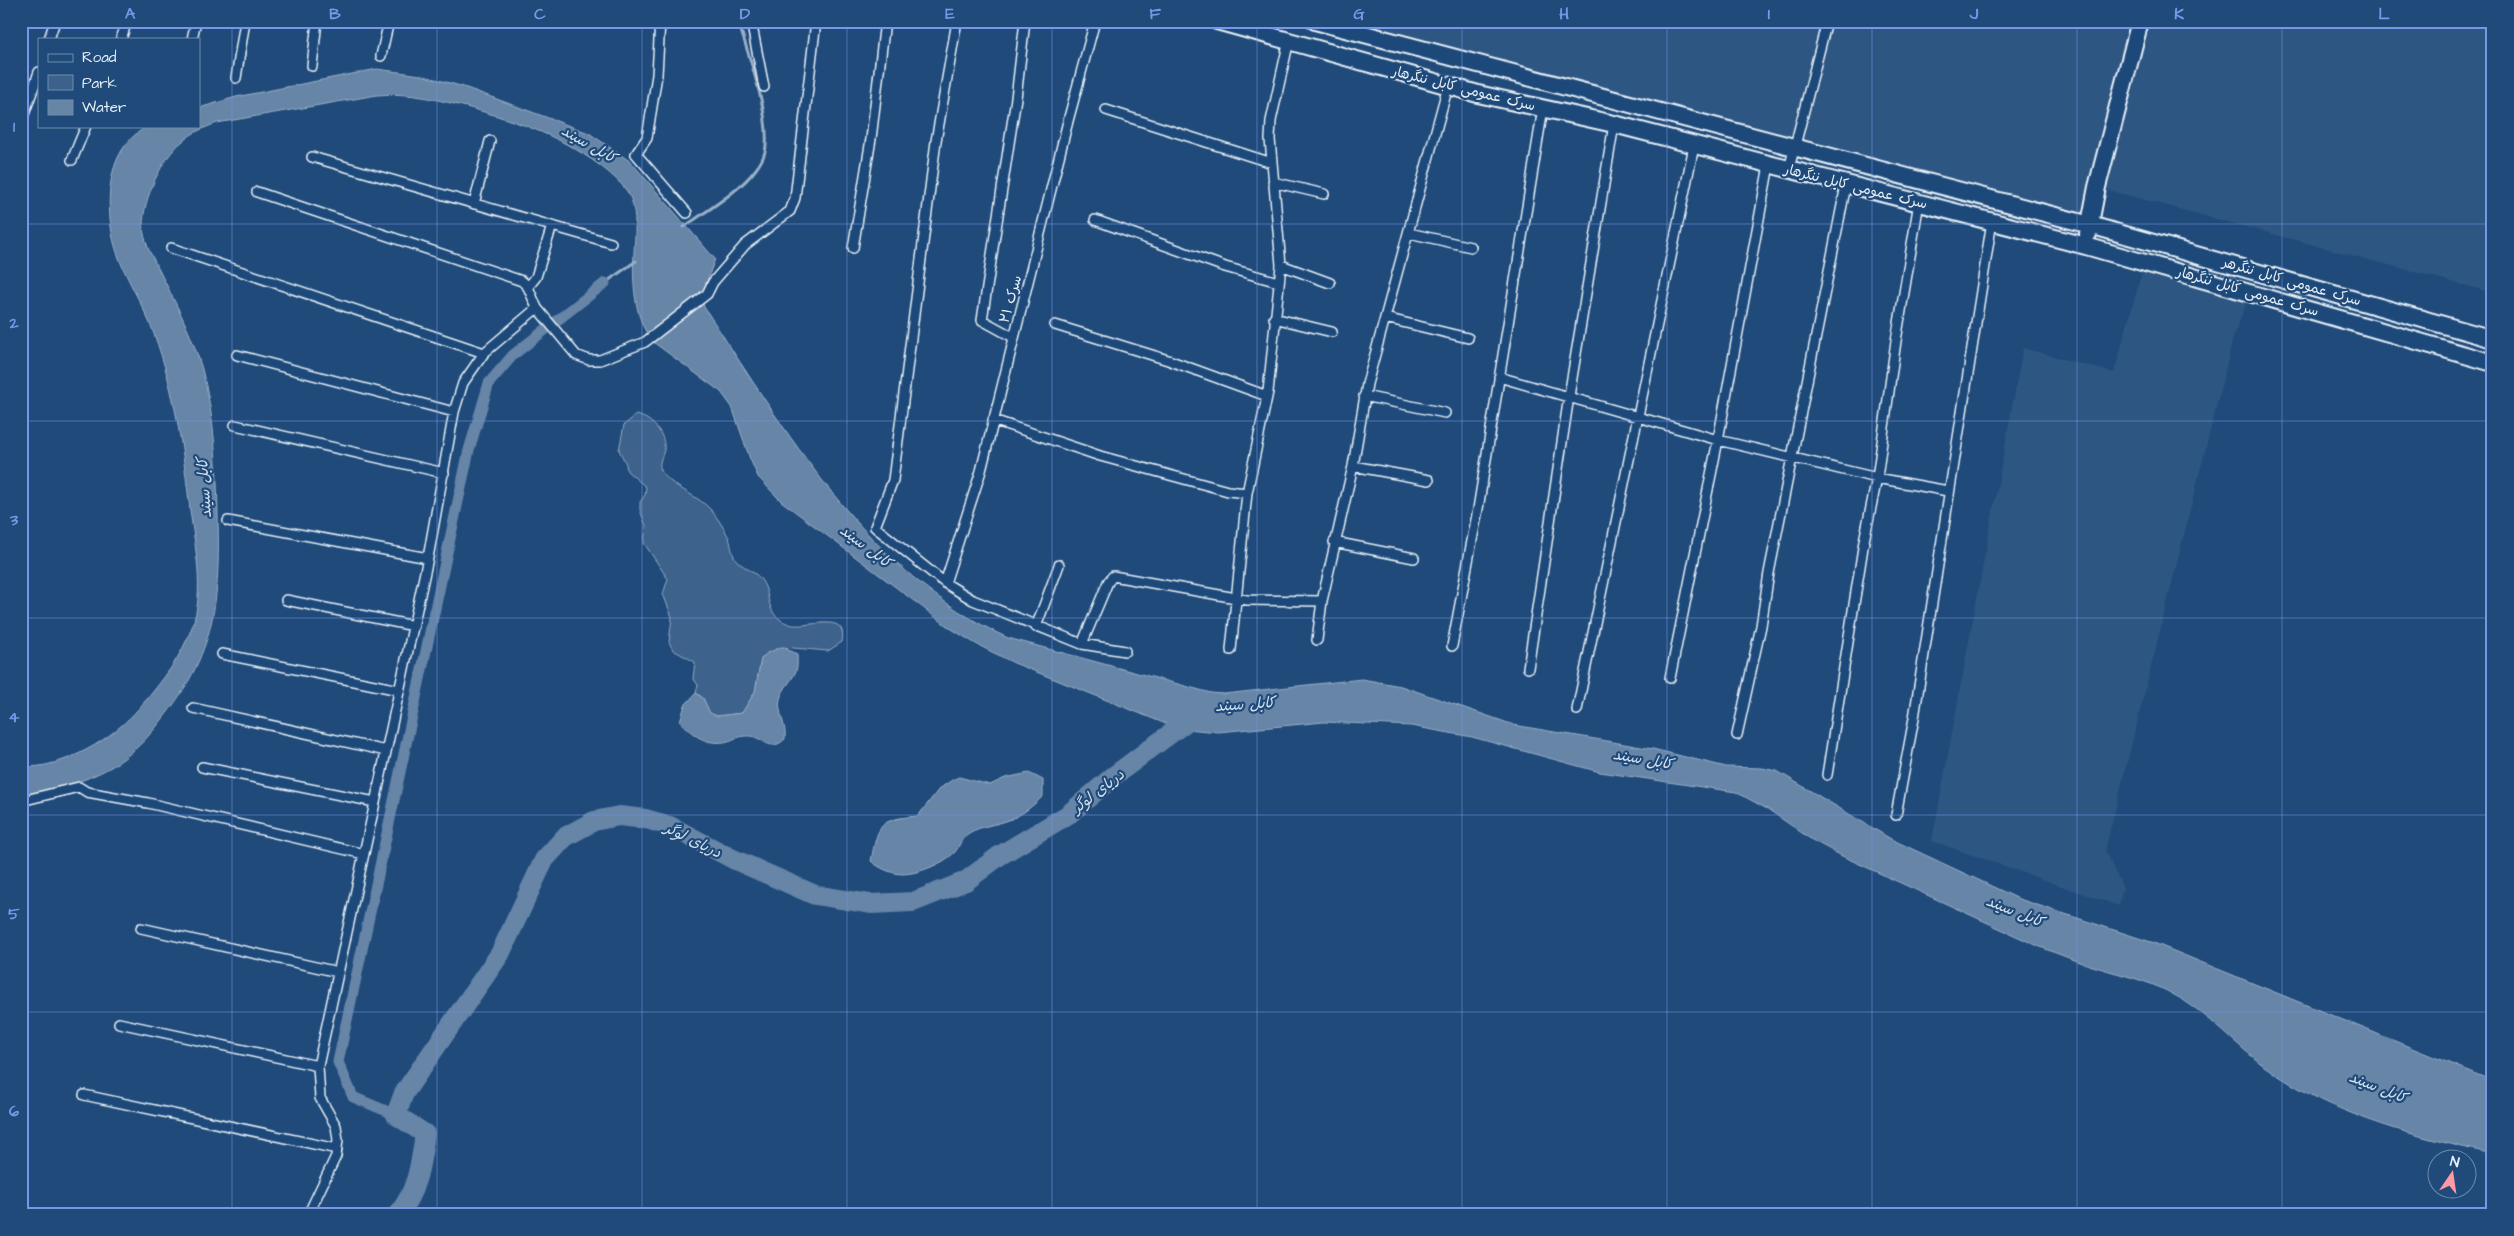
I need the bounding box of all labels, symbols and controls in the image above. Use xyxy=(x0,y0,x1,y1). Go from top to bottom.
text: A xyxy=(125,3,136,25)
text: B xyxy=(329,3,341,25)
text: C xyxy=(534,3,546,25)
text: D xyxy=(740,3,751,25)
text: E xyxy=(945,3,955,25)
text: F xyxy=(1149,3,1161,25)
text: G xyxy=(1353,3,1365,25)
text: H xyxy=(1559,3,1569,25)
text: I xyxy=(1768,3,1770,25)
text: J xyxy=(1969,3,1979,25)
text: K xyxy=(2174,3,2184,25)
text: L xyxy=(2378,3,2390,25)
legend xyxy=(38,38,200,128)
text: Road xyxy=(82,47,117,68)
street label: سرک عمومی کابل ننگرهار xyxy=(1389,61,1537,116)
text: Park xyxy=(82,73,117,94)
text: Water xyxy=(82,97,126,118)
text: 1 xyxy=(13,116,16,138)
water label: کابل سيند xyxy=(558,120,622,170)
street label: سرک عمومی کابل ننگرهار xyxy=(1781,159,1929,214)
street label: سرک عمومی کابل ننگرهر xyxy=(2219,252,2363,311)
street label: سرک عمومی کابل ننگرهار xyxy=(2173,262,2321,322)
street label: سرک ۲۱ xyxy=(995,273,1027,326)
text: 2 xyxy=(8,312,19,334)
water label: کابل سيند xyxy=(192,455,217,519)
text: 3 xyxy=(9,509,19,531)
water label: کابل سيند xyxy=(835,520,898,574)
water label: کابل سيند xyxy=(1214,692,1278,717)
text: 4 xyxy=(9,706,20,728)
water label: کابل سيند xyxy=(1612,744,1677,775)
water label: دریای لوگر xyxy=(1066,764,1129,820)
water label: دریای لوگر xyxy=(659,817,725,863)
water label: کابل سيند xyxy=(1983,890,2049,933)
text: 5 xyxy=(8,903,20,925)
water label: کابل سيند xyxy=(2346,1066,2412,1109)
text: 6 xyxy=(9,1100,19,1122)
north arrow xyxy=(2426,1148,2476,1198)
text: N xyxy=(2448,1152,2461,1173)

